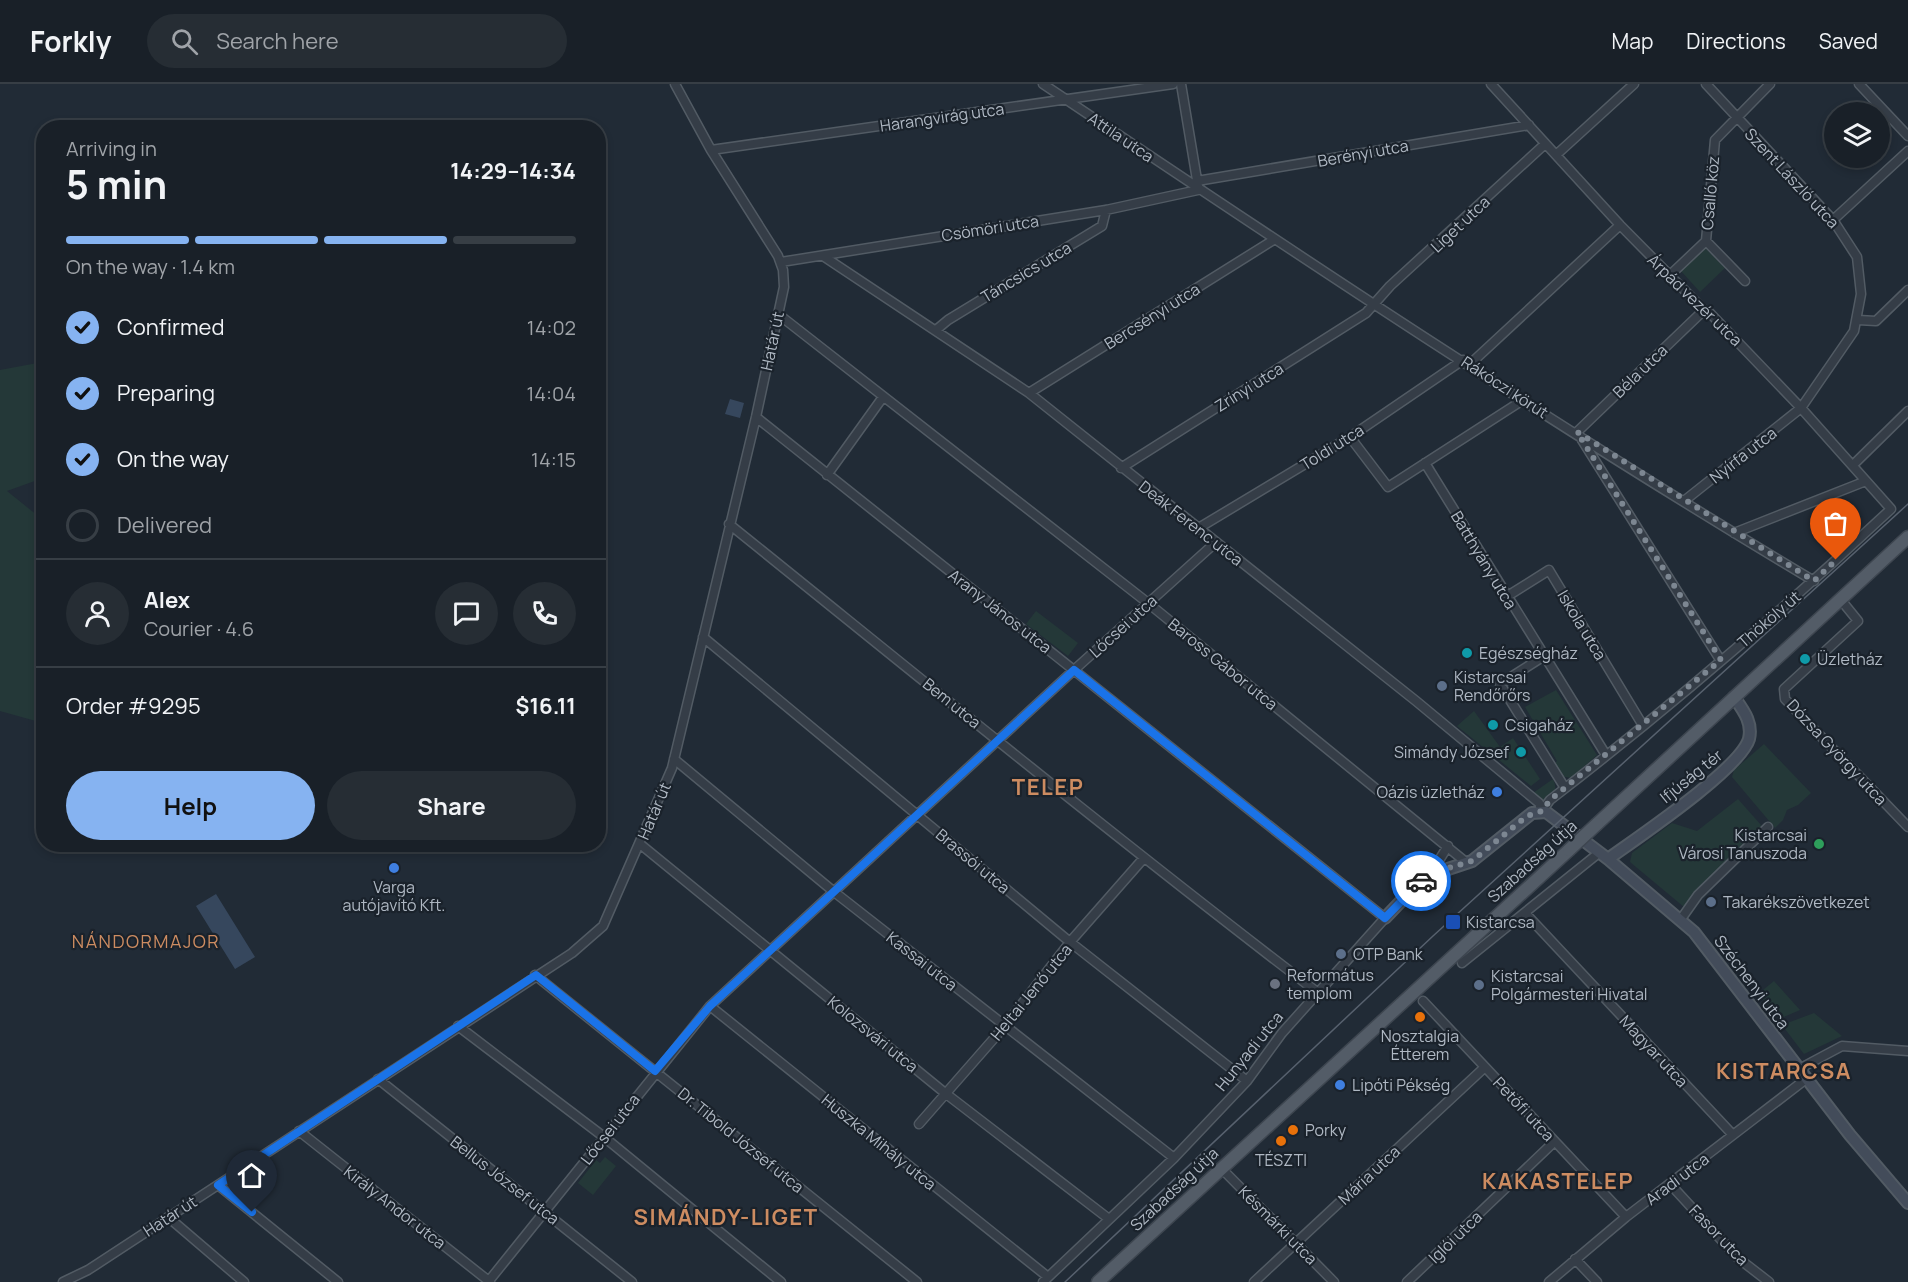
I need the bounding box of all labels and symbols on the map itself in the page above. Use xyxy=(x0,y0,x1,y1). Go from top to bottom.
street label: Harangvirág utca xyxy=(878,97,1006,137)
street label: Attila utca xyxy=(1084,107,1158,167)
street label: Szent László utca xyxy=(1740,123,1844,233)
street label: Berényi utca xyxy=(1316,134,1410,172)
street label: Csalló köz xyxy=(1696,155,1724,231)
street label: Liget utca xyxy=(1426,191,1494,257)
street label: Csömöri utca xyxy=(940,209,1040,247)
street label: Táncsics utca xyxy=(977,236,1075,308)
street label: Árpád vezér utca xyxy=(1643,249,1747,351)
street label: Bercsényi utca xyxy=(1100,278,1204,354)
street label: Határ út xyxy=(755,309,789,373)
street label: Béla utca xyxy=(1608,339,1672,403)
street label: Rákóczi körút xyxy=(1457,351,1553,423)
street label: Zrínyi utca xyxy=(1210,357,1288,417)
street label: Toldi utca xyxy=(1296,419,1368,475)
street label: Nyírfa utca xyxy=(1705,422,1781,488)
street label: Deák Ferenc utca xyxy=(1134,475,1248,571)
pin xyxy=(1810,498,1861,560)
street label: Batthyány utca xyxy=(1446,507,1522,613)
street label: Arany János utca xyxy=(944,564,1056,658)
street label: Thököly út xyxy=(1733,585,1805,653)
street label: Iskola utca xyxy=(1552,586,1612,664)
street label: Lőcsei utca xyxy=(1084,590,1162,662)
street label: Baross Gábor utca xyxy=(1164,613,1282,715)
place label: Egészségház xyxy=(1479,642,1578,664)
marker: Egészségház xyxy=(1460,646,1474,660)
place label: Üzletház xyxy=(1817,648,1883,670)
marker: Üzletház xyxy=(1798,652,1812,666)
place label: Kistarcsai Rendőrőrs xyxy=(1454,666,1531,706)
street label: Bem utca xyxy=(918,673,986,733)
marker: Kistarcsai Rendőrőrs xyxy=(1435,679,1449,693)
street label: Dózsa György utca xyxy=(1782,694,1892,810)
place label: Csigaház xyxy=(1505,714,1574,736)
marker: Csigaház xyxy=(1486,718,1500,732)
place label: Simándy József xyxy=(1394,741,1509,763)
street label: Ifjúság tér xyxy=(1655,744,1727,808)
marker: Simándy József xyxy=(1514,745,1528,759)
district label: TELEP xyxy=(1012,772,1084,802)
street label: Határ út xyxy=(632,779,676,843)
place label: Oázis üzletház xyxy=(1376,781,1485,803)
marker: Oázis üzletház xyxy=(1490,785,1504,799)
street label: Szabadság útja xyxy=(1483,815,1581,907)
street label: Brassói utca xyxy=(931,823,1015,899)
place label: Kistarcsai Városi Tanuszoda xyxy=(1678,824,1807,864)
marker: Kistarcsai Városi Tanuszoda xyxy=(1812,837,1826,851)
courier xyxy=(1391,851,1451,911)
marker: Varga autójavító Kft. xyxy=(387,861,401,875)
place label: Varga autójavító Kft. xyxy=(343,876,445,916)
place label: Takarékszövetkezet xyxy=(1723,891,1870,913)
marker: Takarékszövetkezet xyxy=(1704,895,1718,909)
place label: Kistarcsa xyxy=(1466,911,1535,933)
marker: Kistarcsa xyxy=(1444,913,1462,931)
street label: Kassai utca xyxy=(882,926,962,996)
district label: NÁNDORMAJOR xyxy=(72,929,220,953)
street label: Széchenyi utca xyxy=(1709,930,1795,1034)
street label: Heltai Jenő utca xyxy=(985,939,1077,1045)
place label: OTP Bank xyxy=(1353,943,1424,965)
marker: OTP Bank xyxy=(1334,947,1348,961)
place label: Református templom xyxy=(1287,964,1374,1004)
place label: Kistarcsai Polgármesteri Hivatal xyxy=(1491,965,1648,1005)
marker: Református templom xyxy=(1268,977,1282,991)
marker: Kistarcsai Polgármesteri Hivatal xyxy=(1472,978,1486,992)
street label: Kolozsvári utca xyxy=(823,991,923,1077)
street label: Hunyadi utca xyxy=(1210,1007,1288,1095)
marker: Nosztalgia Étterem xyxy=(1413,1010,1427,1024)
street label: Magyar utca xyxy=(1615,1010,1693,1092)
place label: Nosztalgia Étterem xyxy=(1381,1025,1459,1065)
district label: KISTARCSA xyxy=(1716,1056,1852,1086)
street label: Petőfi utca xyxy=(1488,1072,1560,1146)
place label: Lipóti Pékség xyxy=(1352,1074,1450,1096)
marker: Lipóti Pékség xyxy=(1333,1078,1347,1092)
street label: Dr. Tibold József utca xyxy=(673,1082,809,1198)
street label: Lőcsei utca xyxy=(575,1089,645,1169)
street label: Huszka Mihály utca xyxy=(817,1089,941,1195)
place label: Porky xyxy=(1305,1119,1347,1141)
marker: Porky xyxy=(1286,1123,1300,1137)
street label: Bellus József utca xyxy=(446,1130,564,1230)
marker: TÉSZTI xyxy=(1274,1134,1288,1148)
street label: Mária utca xyxy=(1333,1141,1405,1209)
street label: Szabadság útja xyxy=(1125,1142,1223,1236)
street label: Aradi utca xyxy=(1641,1148,1713,1210)
place label: TÉSZTI xyxy=(1255,1149,1307,1171)
pin xyxy=(226,1150,277,1212)
street label: Király Andor utca xyxy=(339,1160,451,1254)
district label: KAKASTELEP xyxy=(1482,1166,1634,1196)
street label: Késmárki utca xyxy=(1234,1181,1322,1269)
street label: Határ út xyxy=(139,1190,201,1242)
street label: Fasor utca xyxy=(1684,1200,1754,1270)
district label: SIMÁNDY-LIGET xyxy=(634,1202,818,1232)
street label: Iglói utca xyxy=(1423,1206,1487,1268)

